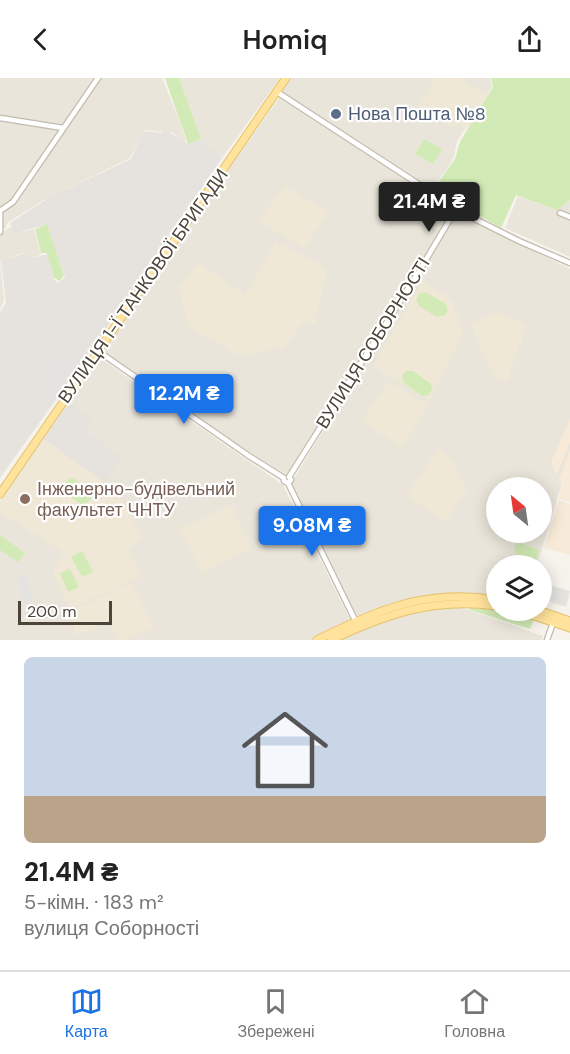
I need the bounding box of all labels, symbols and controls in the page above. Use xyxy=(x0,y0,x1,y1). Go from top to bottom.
text: Homiq xyxy=(243,22,327,57)
icon: back xyxy=(24,23,57,56)
icon: share xyxy=(513,23,546,56)
place label: Нова Пошта №8 xyxy=(348,102,486,126)
marker: Нова Пошта №8 xyxy=(329,107,343,121)
street label: ВУЛИЦЯ 1-Ї ТАНКОВОЇ БРИГАДИ xyxy=(53,164,233,408)
pin: 21.4M ₴ xyxy=(374,182,484,233)
text: 21.4M ₴ xyxy=(393,188,465,214)
street label: ВУЛИЦЯ СОБОРНОСТІ xyxy=(310,253,436,433)
pin: 12.2M ₴ xyxy=(129,374,239,425)
text: 12.2M ₴ xyxy=(148,380,220,406)
place label: Інженерно-будівельний факультет ЧНТУ xyxy=(37,477,235,522)
north arrow xyxy=(486,477,552,543)
map controls xyxy=(486,477,552,621)
marker: Інженерно-будівельний факультет ЧНТУ xyxy=(18,492,32,506)
pin: 9.08M ₴ xyxy=(257,506,367,557)
text: 9.08M ₴ xyxy=(273,512,351,538)
button: layers xyxy=(486,555,552,621)
scale bar xyxy=(18,598,112,626)
text: 200 m xyxy=(27,601,76,622)
icon: home xyxy=(231,696,339,804)
text: 21.4M ₴ xyxy=(24,855,118,889)
text: 5-кімн. · 183 m² xyxy=(24,889,164,915)
text: вулиця Соборності xyxy=(24,915,199,941)
tab: Карта xyxy=(65,985,108,1042)
tab: Збережені xyxy=(237,985,315,1042)
tab: Головна xyxy=(444,985,505,1042)

